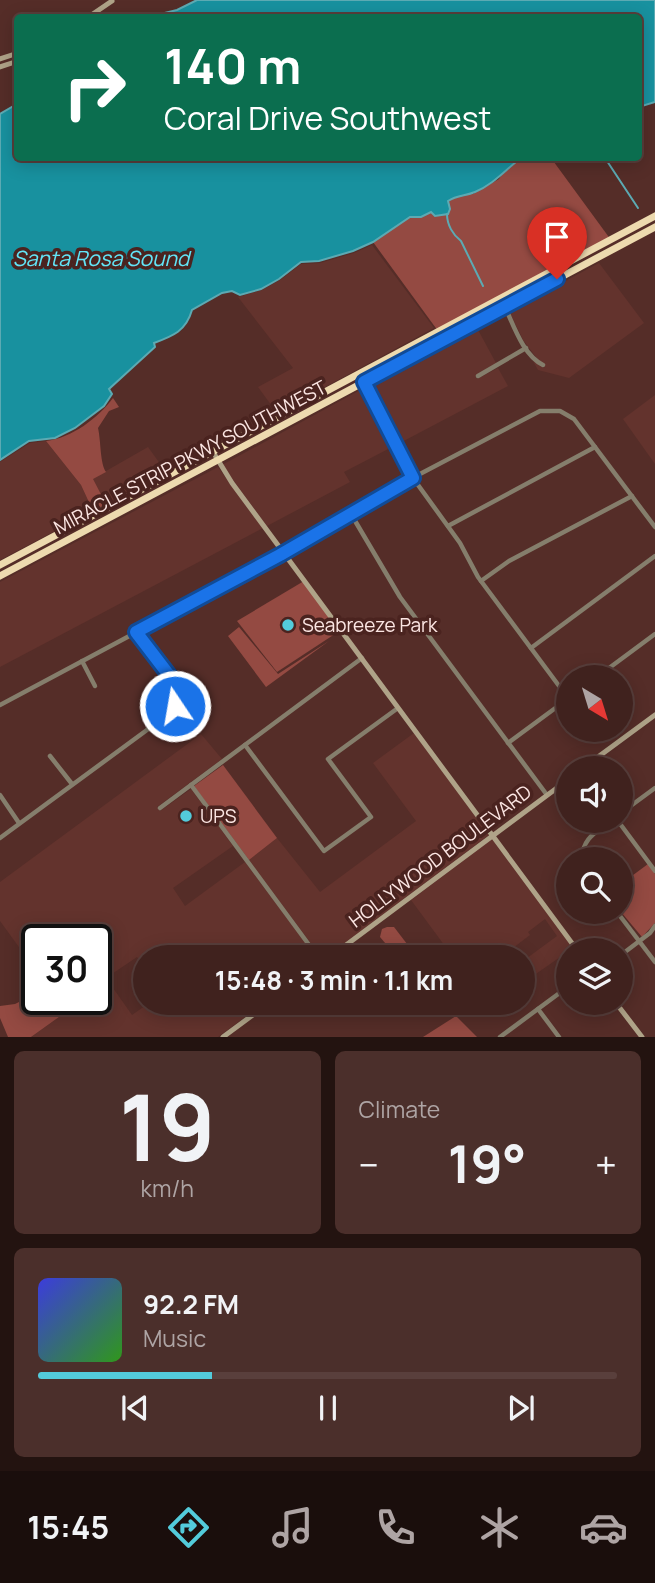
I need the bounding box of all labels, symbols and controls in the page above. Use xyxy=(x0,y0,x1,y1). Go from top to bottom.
text: 140 m xyxy=(164,32,301,99)
icon: right xyxy=(49,42,140,133)
text: Coral Drive Southwest xyxy=(164,96,491,140)
pin xyxy=(527,207,587,279)
icon: arrive xyxy=(538,218,576,256)
water label: Santa Rosa Sound xyxy=(13,244,192,272)
street label: MIRACLE STRIP PKWY SOUTHWEST xyxy=(49,374,331,540)
place label: Seabreeze Park xyxy=(302,612,438,638)
marker: Seabreeze Park xyxy=(280,617,296,633)
north arrow xyxy=(556,665,634,742)
map controls xyxy=(556,665,633,1015)
position arrow xyxy=(138,669,212,743)
button: sound xyxy=(556,756,633,833)
street label: HOLLYWOOD BOULEVARD xyxy=(343,779,537,933)
place label: UPS xyxy=(200,803,237,829)
marker: UPS xyxy=(178,808,194,824)
button: search xyxy=(556,847,633,924)
speed limit sign: 30 xyxy=(21,924,112,1015)
button: layers xyxy=(556,938,633,1015)
text: 15:48 · 3 min · 1.1 km xyxy=(215,962,453,998)
text: 19 xyxy=(119,1064,215,1188)
text: Climate xyxy=(359,1093,440,1125)
text: 19° xyxy=(448,1128,526,1199)
text: − xyxy=(359,1138,379,1190)
text: + xyxy=(595,1138,617,1190)
text: km/h xyxy=(141,1172,194,1204)
text: 92.2 FM xyxy=(143,1286,239,1322)
text: Music xyxy=(143,1322,206,1354)
icon: previous xyxy=(116,1389,154,1427)
icon: pause xyxy=(309,1389,347,1427)
icon: next xyxy=(502,1389,540,1427)
icon: directions xyxy=(164,1503,213,1552)
icon: music xyxy=(268,1503,317,1552)
icon: phone xyxy=(371,1503,420,1552)
icon: climate xyxy=(475,1503,524,1552)
icon: car xyxy=(579,1503,628,1552)
text: 15:45 xyxy=(27,1505,109,1549)

